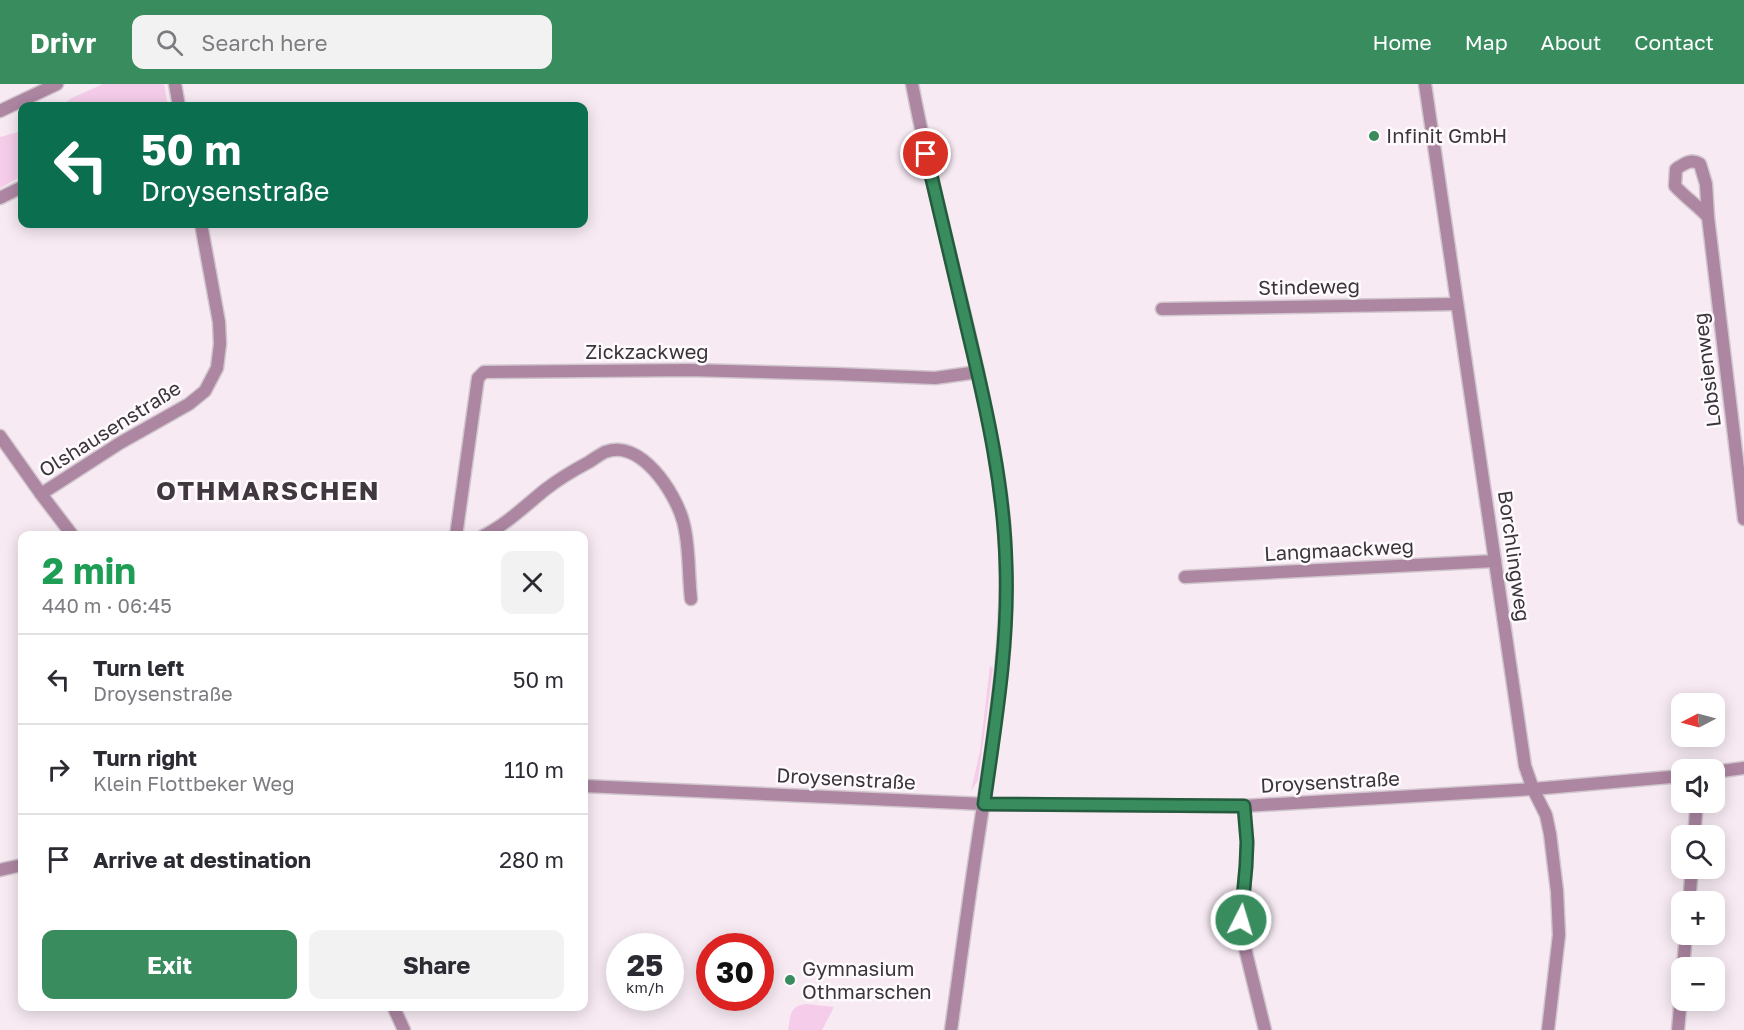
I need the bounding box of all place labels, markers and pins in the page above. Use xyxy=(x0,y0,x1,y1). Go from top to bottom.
place label: Infinit GmbH xyxy=(1386,123,1507,147)
pin xyxy=(900,128,951,179)
marker: Infinit GmbH xyxy=(1367,129,1381,143)
place label: Gymnasium Othmarschen xyxy=(802,956,932,1003)
marker: Gymnasium Othmarschen xyxy=(783,973,797,987)

